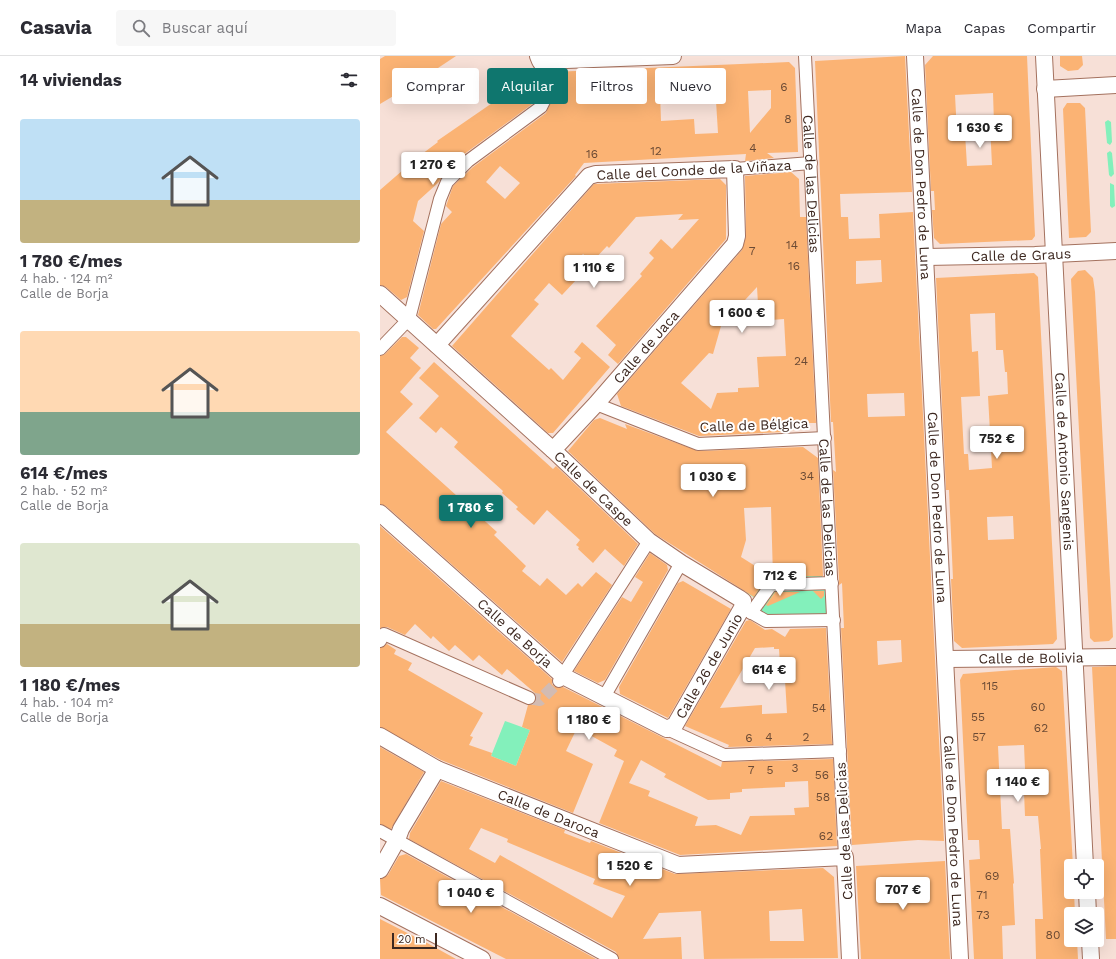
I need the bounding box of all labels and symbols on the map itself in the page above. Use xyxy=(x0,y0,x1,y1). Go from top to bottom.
house number: 6 xyxy=(780,80,788,94)
street label: Calle de Don Pedro de Luna xyxy=(909,88,934,280)
house number: 8 xyxy=(784,112,792,126)
street label: Calle de las Delicias xyxy=(800,114,823,253)
pin: 1 630 € xyxy=(943,115,1017,149)
house number: 4 xyxy=(749,141,757,155)
house number: 12 xyxy=(650,144,662,158)
house number: 16 xyxy=(586,147,598,161)
pin: 1 270 € xyxy=(396,152,470,186)
street label: Calle del Conde de la Viñaza xyxy=(596,157,792,183)
house number: 14 xyxy=(786,238,798,252)
house number: 7 xyxy=(749,244,756,258)
street label: Calle de Graus xyxy=(971,245,1071,264)
pin: 1 110 € xyxy=(557,255,631,289)
house number: 16 xyxy=(788,259,800,273)
pin: 1 600 € xyxy=(705,300,779,334)
street label: Calle de Jaca xyxy=(610,307,682,387)
house number: 24 xyxy=(794,354,808,368)
street label: Calle de Antonio Sangenis xyxy=(1052,372,1077,551)
street label: Calle de Don Pedro de Luna xyxy=(925,411,950,604)
street label: Calle de Bélgica xyxy=(699,415,809,435)
pin: 752 € xyxy=(969,426,1025,460)
street label: Calle de las Delicias xyxy=(816,438,839,577)
street label: Calle de Caspe xyxy=(551,448,636,530)
pin: 1 030 € xyxy=(676,464,750,498)
house number: 34 xyxy=(800,469,814,483)
pin: 1 780 € xyxy=(434,495,508,529)
pin: 712 € xyxy=(752,563,808,597)
street label: Calle de Borja xyxy=(474,595,556,671)
street label: Calle 26 de Junio xyxy=(672,611,746,721)
street label: Calle de Bolivia xyxy=(978,649,1084,667)
pin: 614 € xyxy=(741,657,797,691)
house number: 115 xyxy=(982,679,998,693)
house number: 60 xyxy=(1031,700,1045,714)
house number: 54 xyxy=(812,701,826,715)
pin: 1 180 € xyxy=(552,707,626,741)
house number: 55 xyxy=(971,710,985,724)
house number: 62 xyxy=(1034,721,1048,735)
house number: 4 xyxy=(765,730,773,744)
house number: 2 xyxy=(803,730,810,744)
house number: 57 xyxy=(972,730,986,744)
house number: 6 xyxy=(745,731,753,745)
street label: Calle de Don Pedro de Luna xyxy=(941,735,966,927)
house number: 3 xyxy=(792,761,799,775)
street label: Calle de las Delicias xyxy=(832,762,856,900)
house number: 7 xyxy=(748,763,755,777)
house number: 5 xyxy=(767,763,774,777)
house number: 56 xyxy=(815,768,829,782)
pin: 1 140 € xyxy=(981,769,1055,803)
street label: Calle de Daroca xyxy=(495,786,602,841)
house number: 58 xyxy=(816,790,830,804)
house number: 62 xyxy=(819,829,833,843)
pin: 1 520 € xyxy=(593,853,667,887)
house number: 69 xyxy=(985,869,999,883)
pin: 707 € xyxy=(875,877,931,911)
pin: 1 040 € xyxy=(434,880,508,914)
house number: 71 xyxy=(976,888,988,902)
house number: 73 xyxy=(976,908,990,922)
house number: 80 xyxy=(1046,928,1060,942)
scale bar xyxy=(392,931,437,950)

